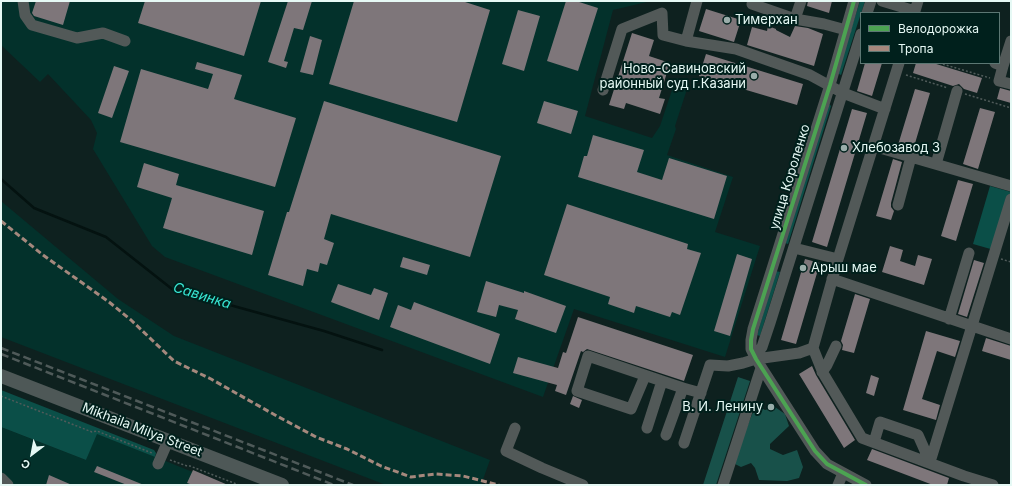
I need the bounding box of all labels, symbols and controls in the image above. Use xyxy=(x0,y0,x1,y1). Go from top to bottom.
place label: Тимерхан xyxy=(735,12,798,28)
legend xyxy=(860,12,1000,64)
marker: Тимерхан xyxy=(722,15,732,25)
text: Велодорожка xyxy=(898,21,979,36)
text: Тропа xyxy=(898,41,933,56)
place label: Ново-Савиновский районный суд г.Казани xyxy=(599,61,746,92)
marker: Ново-Савиновский районный суд г.Казани xyxy=(749,71,759,81)
street label: улица Короленко xyxy=(767,122,813,232)
place label: Хлебозавод 3 xyxy=(852,140,940,156)
marker: Хлебозавод 3 xyxy=(839,143,849,153)
place label: Арыш мае xyxy=(811,260,877,276)
marker: Арыш мае xyxy=(798,263,808,273)
water label: Савинка xyxy=(171,279,233,313)
place label: В. И. Ленину xyxy=(682,399,763,415)
street label: Mikhaila Milya Street xyxy=(80,400,204,460)
marker: В. И. Ленину xyxy=(766,402,776,412)
north arrow xyxy=(12,434,52,474)
text: С xyxy=(18,456,33,472)

